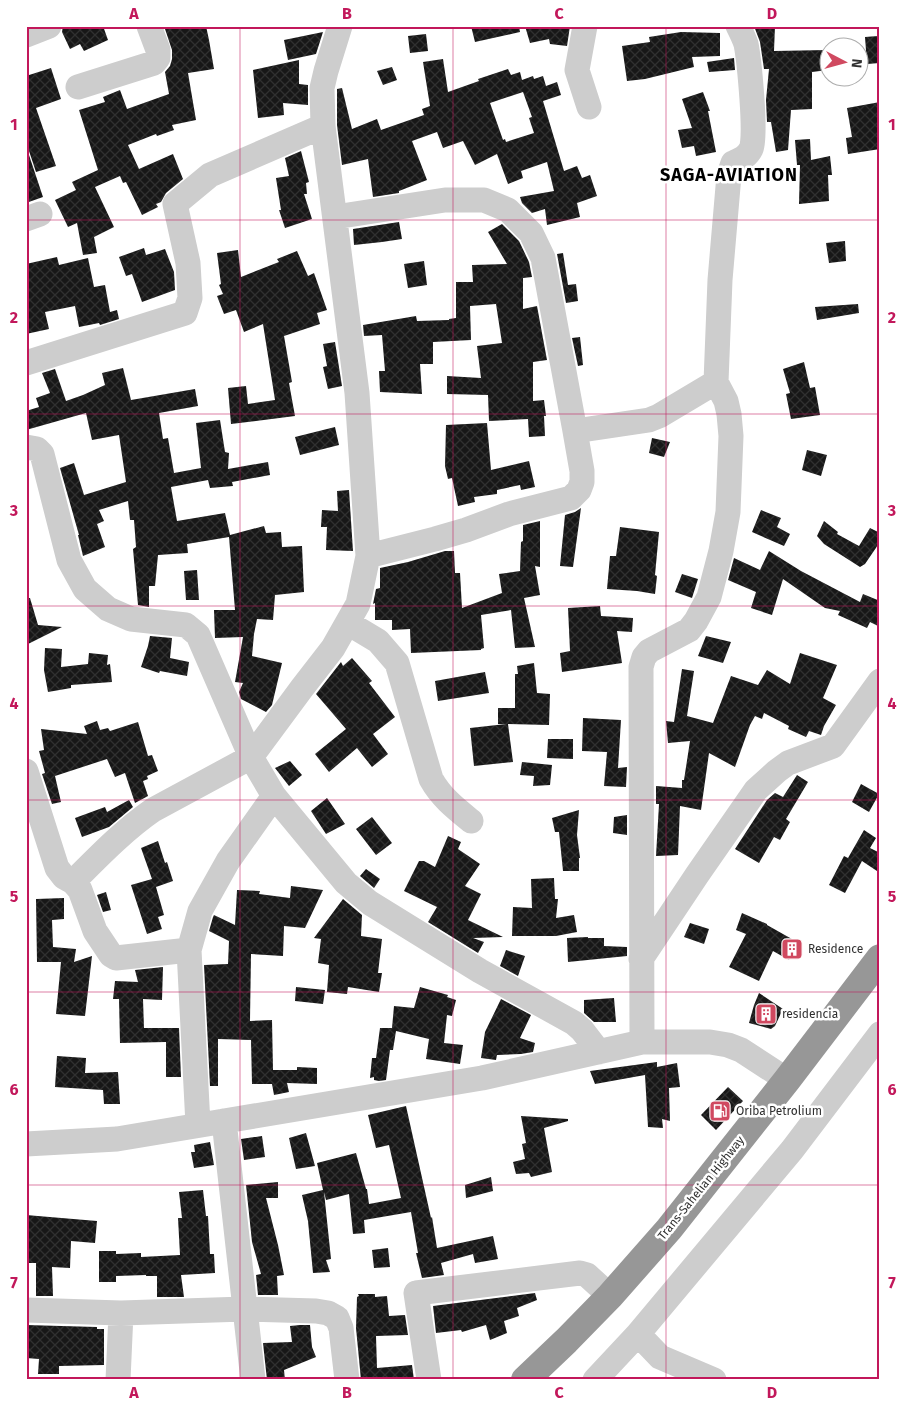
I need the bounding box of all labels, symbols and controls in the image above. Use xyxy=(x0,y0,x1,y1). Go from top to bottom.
text: A xyxy=(128,4,139,23)
text: B xyxy=(342,4,352,23)
text: C xyxy=(554,4,564,23)
text: D xyxy=(767,4,777,23)
north arrow xyxy=(818,38,868,88)
text: N xyxy=(847,58,865,69)
text: 1 xyxy=(10,115,18,134)
text: 1 xyxy=(888,115,896,134)
district label: SAGA-AVIATION xyxy=(660,164,798,186)
text: 2 xyxy=(10,308,18,327)
text: 2 xyxy=(888,308,896,327)
text: 3 xyxy=(9,501,18,520)
text: 3 xyxy=(887,501,896,520)
text: 4 xyxy=(9,694,19,713)
text: 4 xyxy=(887,694,897,713)
text: 5 xyxy=(10,887,19,906)
text: 5 xyxy=(888,887,897,906)
building icon: Residence xyxy=(780,937,804,961)
place label: Residence xyxy=(808,942,863,956)
building icon: residencia xyxy=(754,1002,778,1026)
place label: residencia xyxy=(782,1007,838,1021)
text: 6 xyxy=(9,1080,19,1099)
text: 6 xyxy=(887,1080,897,1099)
fuel station icon: Oriba Petrolium xyxy=(708,1099,732,1123)
place label: Oriba Petrolium xyxy=(736,1104,822,1118)
street label: Trans-Sahelian Highway xyxy=(655,1133,747,1243)
text: 7 xyxy=(10,1273,18,1292)
text: 7 xyxy=(888,1273,896,1292)
text: A xyxy=(128,1383,139,1402)
text: B xyxy=(342,1383,352,1402)
text: C xyxy=(554,1383,564,1402)
text: D xyxy=(767,1383,777,1402)

